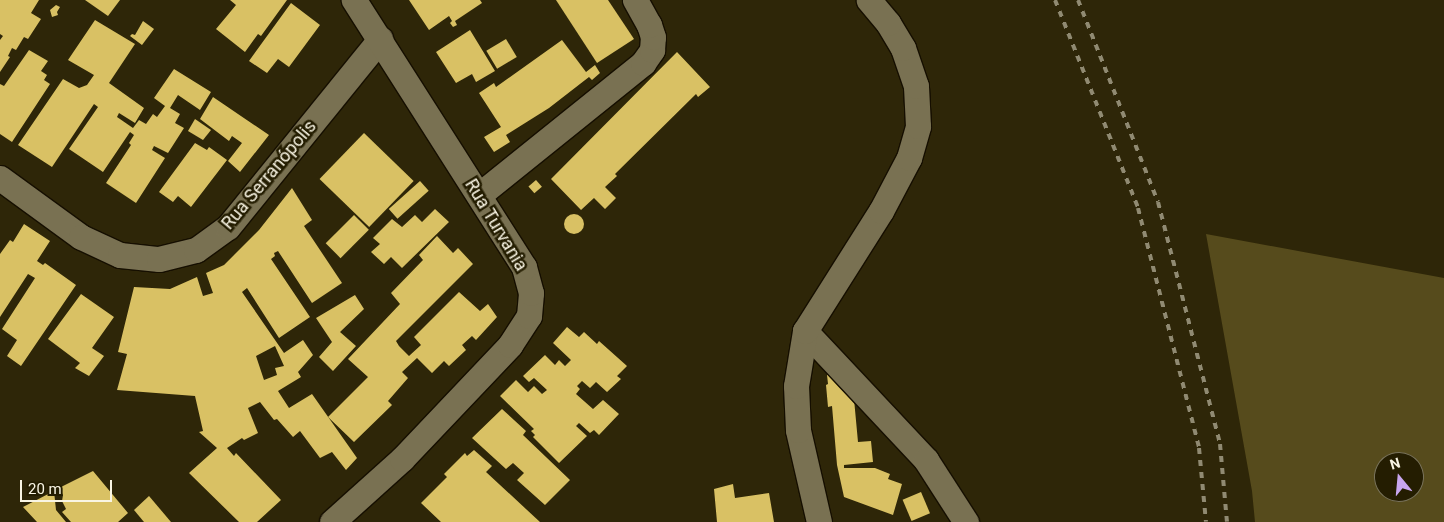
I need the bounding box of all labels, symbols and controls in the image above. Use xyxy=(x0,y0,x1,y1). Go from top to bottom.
street label: Rua Serranópolis xyxy=(217,116,321,234)
street label: Rua Turvania xyxy=(460,175,532,275)
north arrow xyxy=(1374,452,1424,502)
text: N xyxy=(1388,455,1402,473)
scale bar xyxy=(22,470,115,502)
text: 20 m xyxy=(28,480,62,498)

